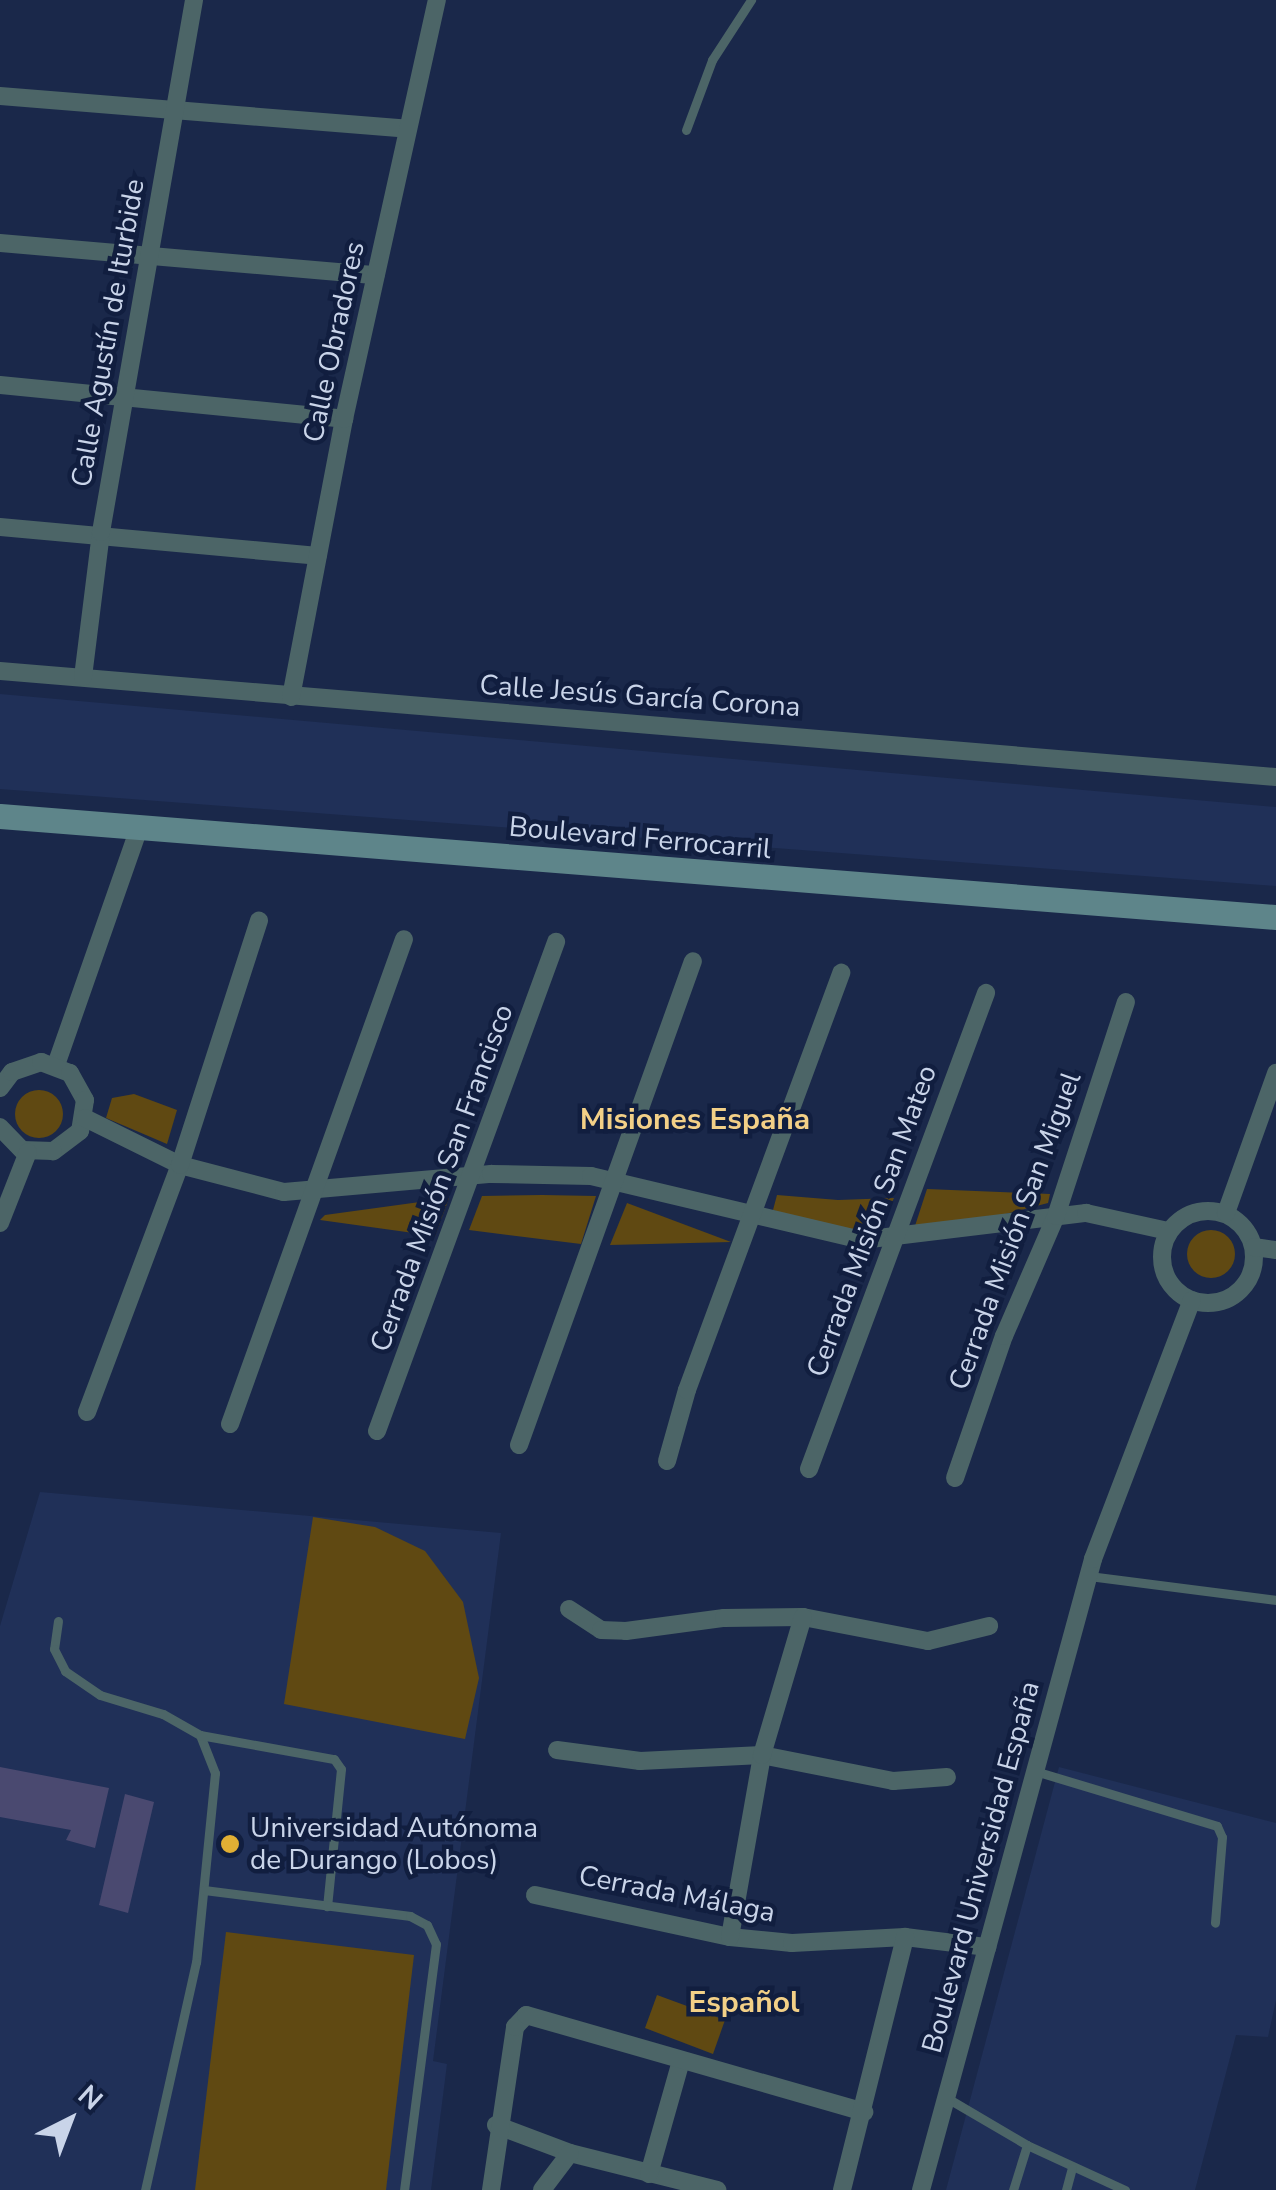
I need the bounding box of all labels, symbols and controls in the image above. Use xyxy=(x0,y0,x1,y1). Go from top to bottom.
street label: Calle Agustín de Iturbide xyxy=(64,176,152,490)
street label: Calle Obradores xyxy=(296,239,372,445)
street label: Calle Jesús García Corona xyxy=(478,668,802,724)
street label: Boulevard Ferrocarril xyxy=(507,810,773,866)
street label: Cerrada Misión San Francisco xyxy=(363,1000,521,1356)
street label: Cerrada Misión San Mateo xyxy=(800,1061,944,1381)
street label: Cerrada Misión San Miguel xyxy=(942,1067,1088,1395)
district label: Misiones España xyxy=(580,1102,810,1138)
street label: Boulevard Universidad España xyxy=(915,1678,1047,2056)
place label: Universidad Autónoma de Durango (Lobos) xyxy=(250,1811,538,1877)
marker: Universidad Autónoma de Durango (Lobos) xyxy=(219,1833,241,1855)
street label: Cerrada Málaga xyxy=(576,1859,778,1929)
district label: Español xyxy=(688,1985,800,2021)
north arrow xyxy=(20,2070,120,2170)
text: N xyxy=(70,2077,111,2119)

